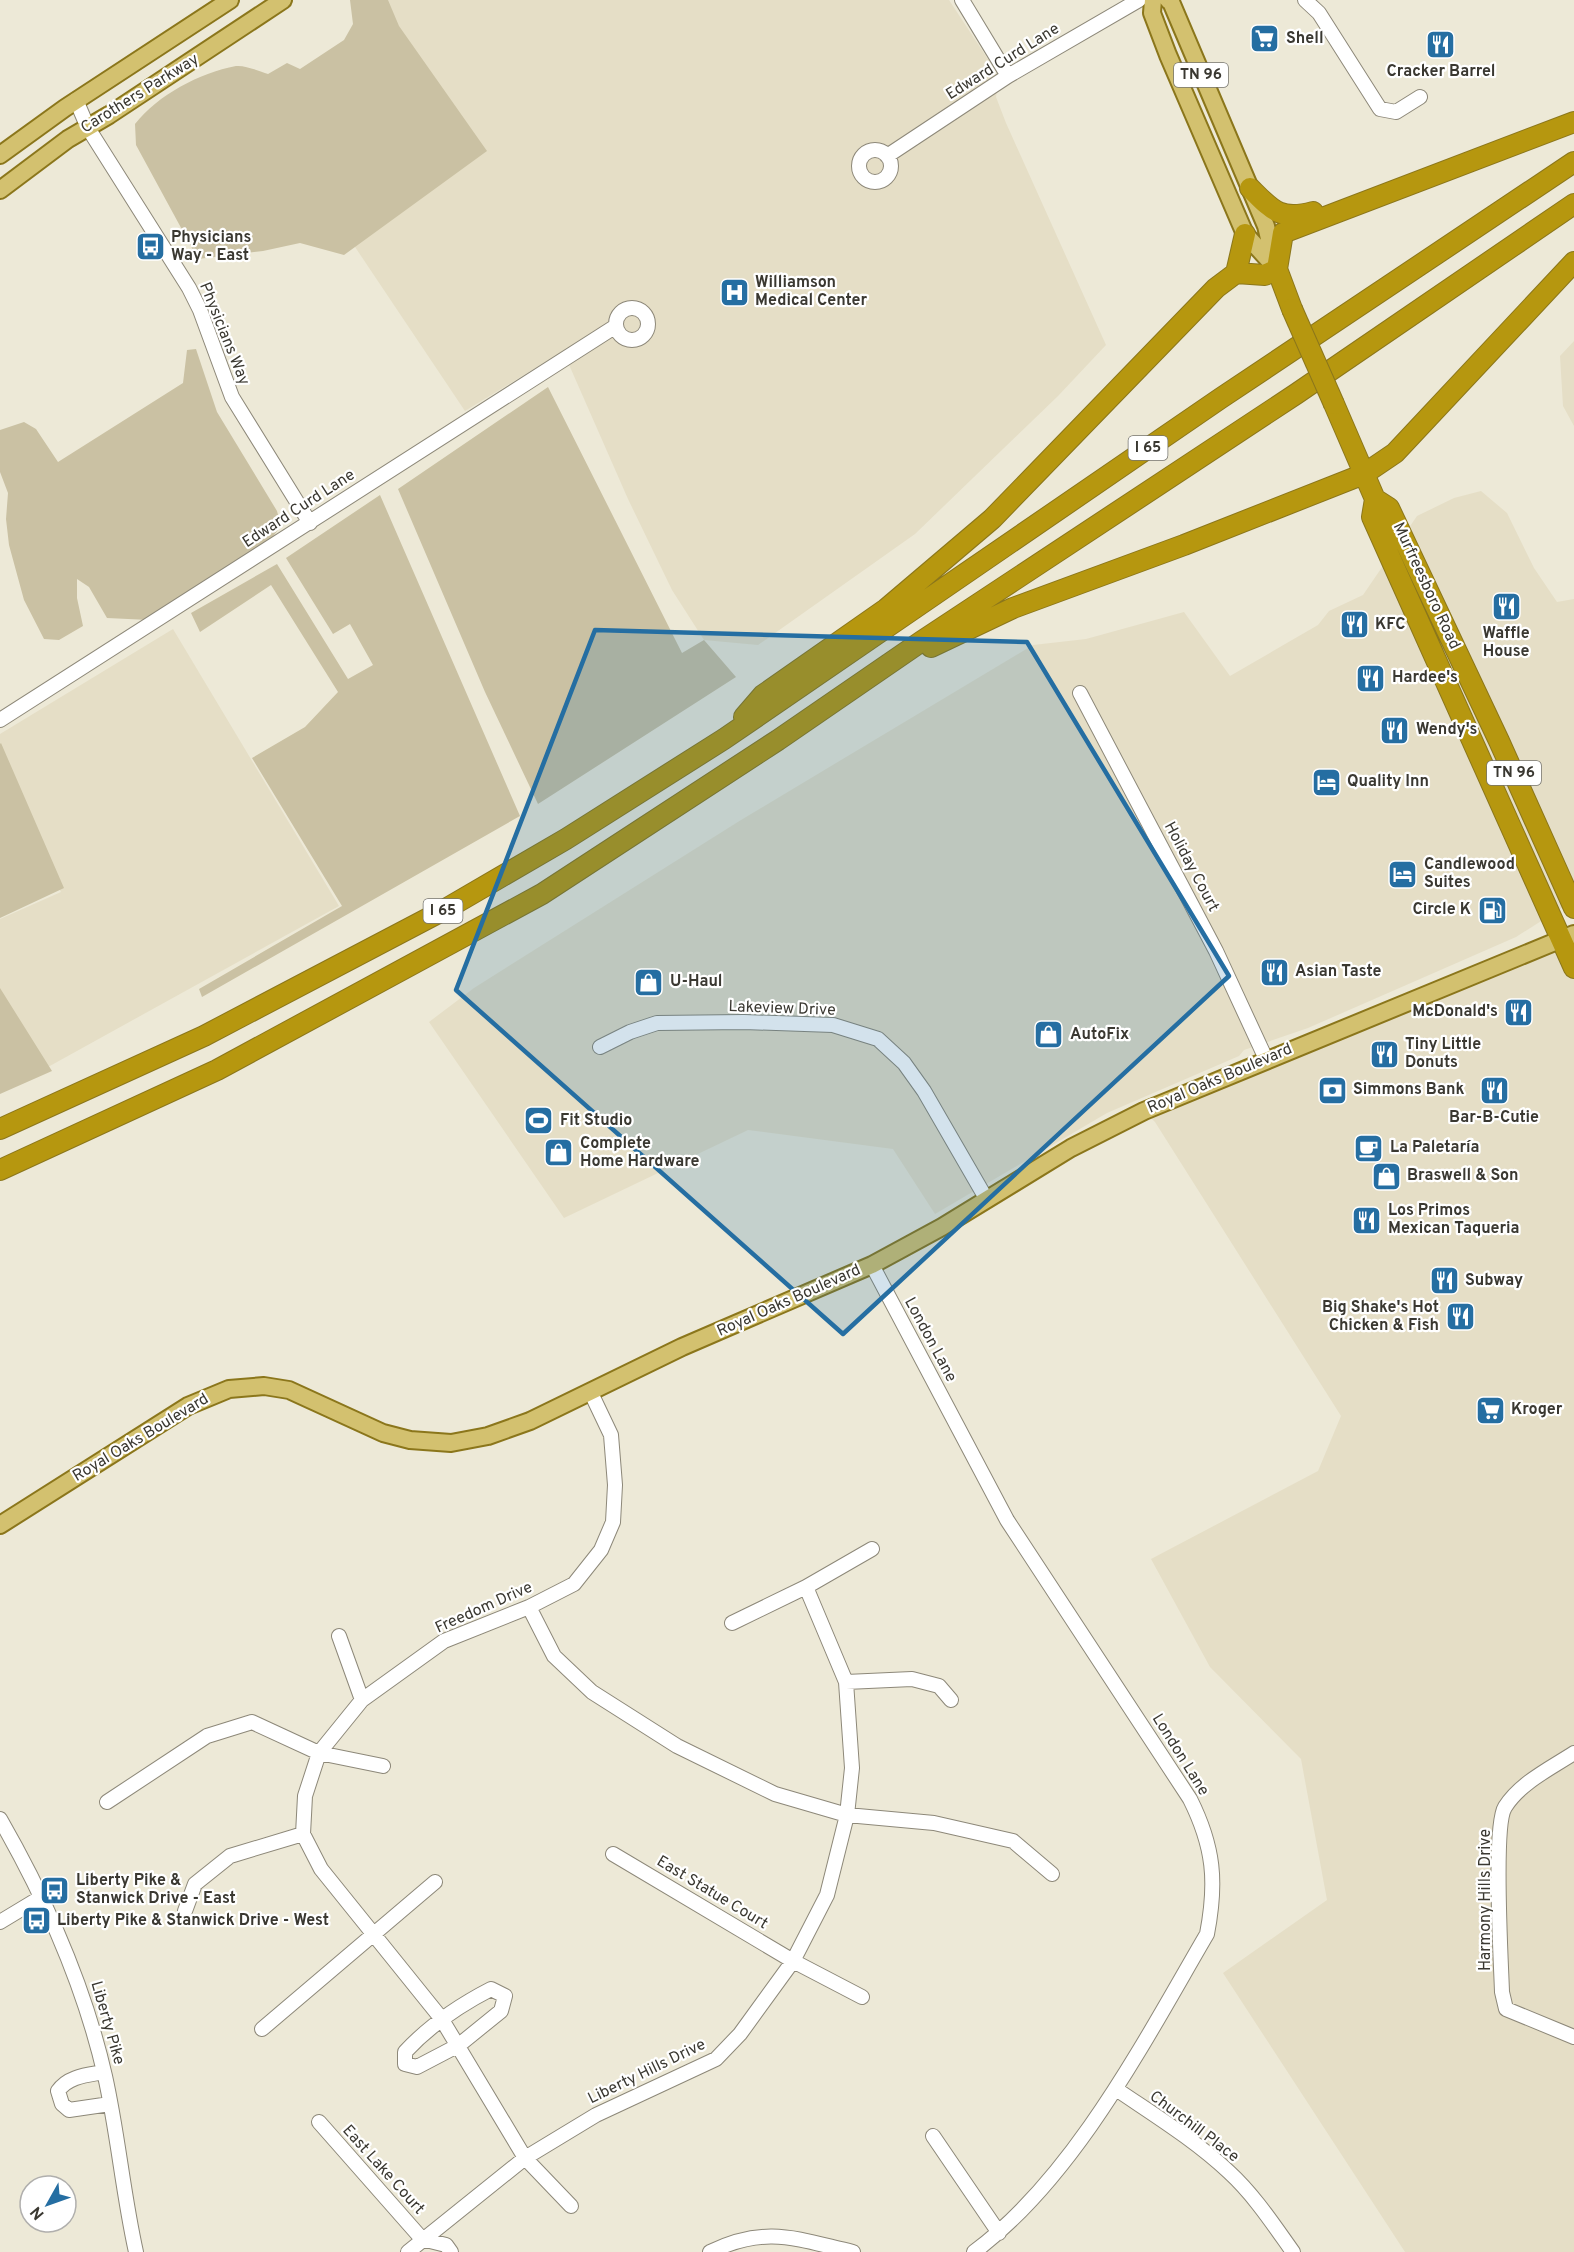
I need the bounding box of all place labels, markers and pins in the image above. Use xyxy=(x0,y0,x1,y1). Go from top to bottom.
supermarket icon: Shell xyxy=(1249,23,1281,55)
restaurant icon: Cracker Barrel xyxy=(1425,28,1457,60)
place label: Shell xyxy=(1286,29,1324,49)
place label: Cracker Barrel xyxy=(1387,62,1496,82)
place label: Physicians Way - East xyxy=(171,228,251,266)
bus stop icon: Physicians Way - East xyxy=(134,231,166,263)
place label: Williamson Medical Center xyxy=(755,273,868,311)
hospital icon: Williamson Medical Center xyxy=(718,276,750,308)
restaurant icon: Waffle House xyxy=(1490,590,1522,622)
restaurant icon: KFC xyxy=(1338,609,1370,641)
place label: KFC xyxy=(1375,615,1405,635)
place label: Waffle House xyxy=(1482,624,1530,662)
restaurant icon: Hardee's xyxy=(1355,662,1387,694)
place label: Hardee's xyxy=(1392,668,1458,688)
restaurant icon: Wendy's xyxy=(1379,714,1411,746)
place label: Wendy's xyxy=(1416,720,1478,740)
hotel icon: Quality Inn xyxy=(1310,766,1342,798)
place label: Quality Inn xyxy=(1347,772,1429,792)
place label: Candlewood Suites xyxy=(1424,855,1515,893)
hotel icon: Candlewood Suites xyxy=(1387,858,1419,890)
fuel station icon: Circle K xyxy=(1476,894,1508,926)
place label: Circle K xyxy=(1412,900,1471,920)
restaurant icon: Asian Taste xyxy=(1258,956,1290,988)
place label: Asian Taste xyxy=(1295,962,1382,982)
shop icon: U-Haul xyxy=(633,966,665,998)
place label: U-Haul xyxy=(670,972,723,992)
restaurant icon: McDonald's xyxy=(1503,996,1535,1028)
place label: McDonald's xyxy=(1412,1002,1498,1022)
shop icon: AutoFix xyxy=(1033,1019,1065,1051)
place label: AutoFix xyxy=(1070,1025,1129,1045)
place label: Tiny Little Donuts xyxy=(1405,1035,1481,1073)
restaurant icon: Tiny Little Donuts xyxy=(1368,1038,1400,1070)
bank icon: Simmons Bank xyxy=(1316,1074,1348,1106)
restaurant icon: Bar-B-Cutie xyxy=(1478,1074,1510,1106)
place label: Simmons Bank xyxy=(1353,1080,1464,1100)
sports icon: Fit Studio xyxy=(523,1105,555,1137)
place label: Bar-B-Cutie xyxy=(1449,1108,1539,1128)
place label: Fit Studio xyxy=(560,1111,632,1131)
cafe icon: La Paletaría xyxy=(1353,1132,1385,1164)
place label: Complete Home Hardware xyxy=(580,1134,700,1172)
shop icon: Complete Home Hardware xyxy=(543,1137,575,1169)
place label: La Paletaría xyxy=(1390,1138,1480,1158)
shop icon: Braswell & Son xyxy=(1370,1160,1402,1192)
place label: Braswell & Son xyxy=(1407,1166,1518,1186)
place label: Los Primos Mexican Taqueria xyxy=(1388,1201,1519,1239)
restaurant icon: Los Primos Mexican Taqueria xyxy=(1351,1204,1383,1236)
restaurant icon: Subway xyxy=(1428,1265,1460,1297)
place label: Subway xyxy=(1465,1271,1523,1291)
place label: Big Shake's Hot Chicken & Fish xyxy=(1322,1298,1439,1336)
restaurant icon: Big Shake's Hot Chicken & Fish xyxy=(1444,1301,1476,1333)
supermarket icon: Kroger xyxy=(1474,1394,1506,1426)
place label: Kroger xyxy=(1511,1400,1563,1420)
place label: Liberty Pike & Stanwick Drive - East xyxy=(76,1871,236,1909)
bus stop icon: Liberty Pike & Stanwick Drive - East xyxy=(39,1874,71,1906)
bus stop icon: Liberty Pike & Stanwick Drive - West xyxy=(20,1905,52,1937)
place label: Liberty Pike & Stanwick Drive - West xyxy=(57,1911,329,1931)

